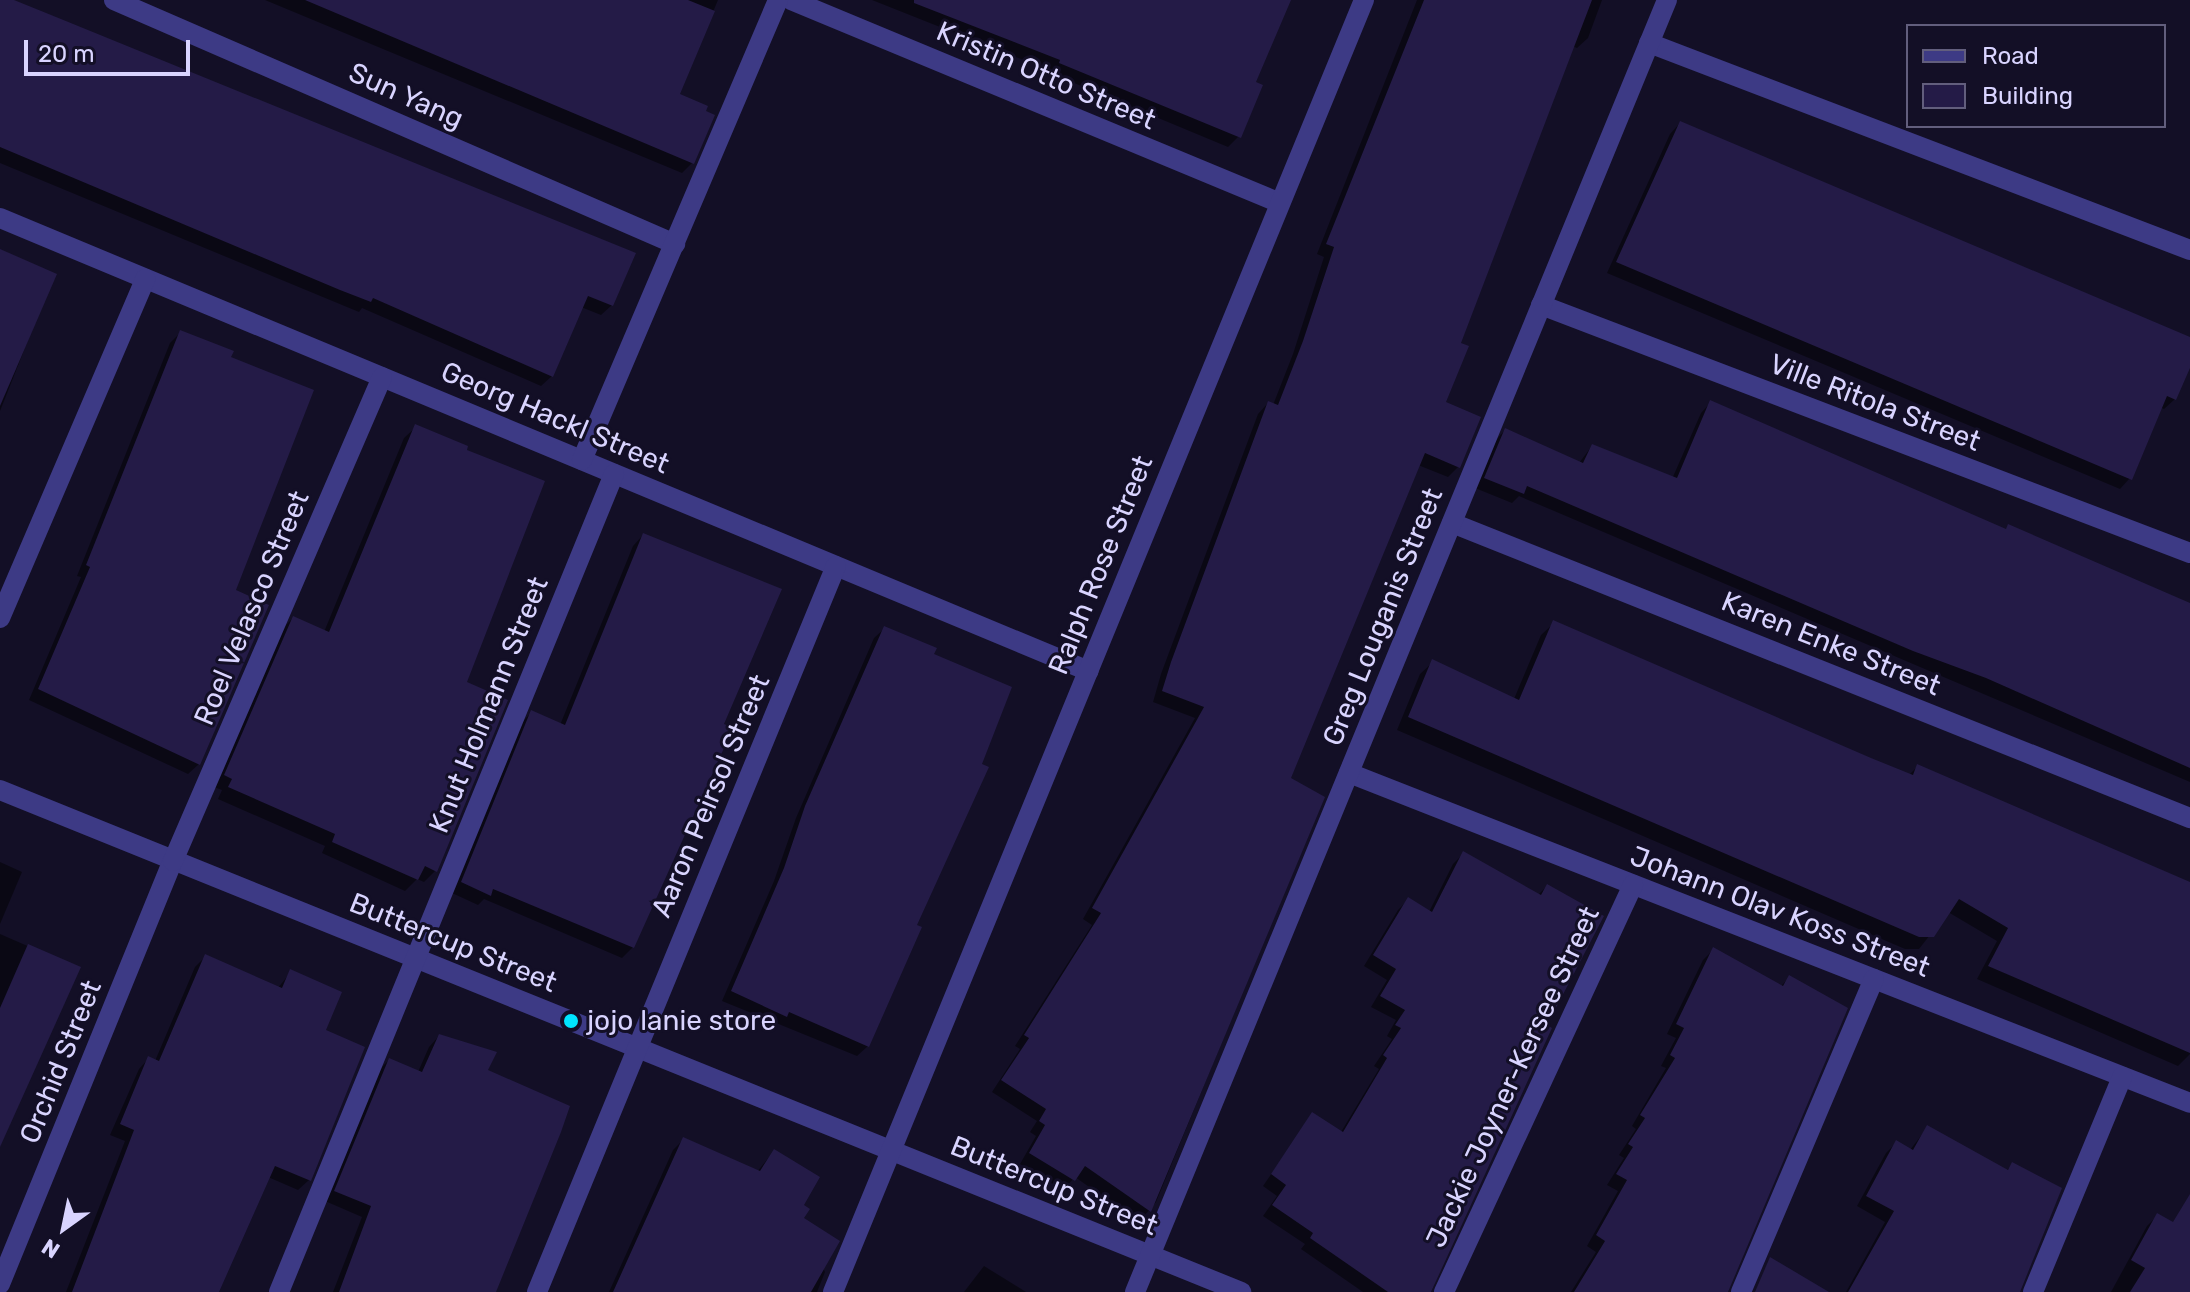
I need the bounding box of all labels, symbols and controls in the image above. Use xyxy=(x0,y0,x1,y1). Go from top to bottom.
street label: Kristin Otto Street xyxy=(931,15,1161,137)
scale bar xyxy=(28,24,194,74)
legend xyxy=(1906,24,2166,128)
text: 20 m xyxy=(38,40,95,68)
text: Road xyxy=(1982,42,2039,70)
street label: Sun Yang xyxy=(343,56,469,136)
text: Building xyxy=(1982,82,2073,110)
street label: Ville Ritola Street xyxy=(1765,347,1985,459)
street label: Georg Hackl Street xyxy=(436,355,674,481)
street label: Ralph Rose Street xyxy=(1042,451,1160,679)
street label: Greg Louganis Street xyxy=(1316,483,1450,751)
street label: Roel Velasco Street xyxy=(187,485,317,731)
street label: Knut Holmann Street xyxy=(422,572,556,838)
street label: Karen Enke Street xyxy=(1717,585,1945,703)
street label: Aaron Peirsol Street xyxy=(645,670,777,922)
street label: Johann Olav Koss Street xyxy=(1625,839,1935,985)
street label: Buttercup Street xyxy=(345,886,561,1000)
street label: Jackie Joyner-Kersee Street xyxy=(1419,901,1607,1253)
street label: Orchid Street xyxy=(13,975,109,1149)
place label: jojo lanie store xyxy=(587,1004,776,1038)
marker: jojo lanie store xyxy=(562,1012,580,1030)
street label: Buttercup Street xyxy=(946,1129,1162,1243)
north arrow xyxy=(24,1188,104,1268)
text: N xyxy=(37,1233,65,1264)

